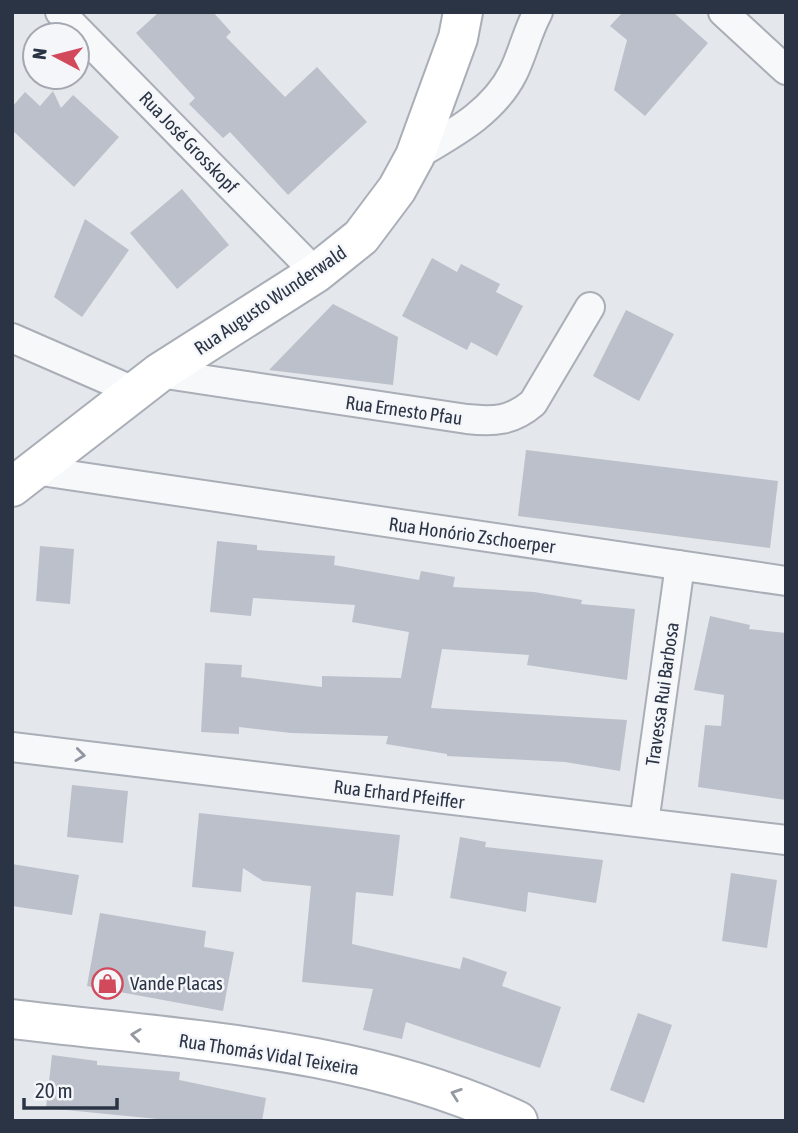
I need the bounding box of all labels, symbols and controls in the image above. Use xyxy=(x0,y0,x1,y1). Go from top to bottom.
north arrow xyxy=(21,21,91,91)
text: N xyxy=(28,47,51,61)
street label: Rua José Grosskopf xyxy=(135,87,243,197)
street label: Rua Augusto Wunderwald xyxy=(190,241,350,359)
street label: Rua Ernesto Pfau xyxy=(344,391,464,429)
street label: Rua Honório Zschoerper xyxy=(387,512,557,558)
street label: Travessa Rui Barbosa xyxy=(641,621,683,767)
one-way arrow xyxy=(74,748,86,763)
street label: Rua Erhard Pfeiffer xyxy=(333,775,466,813)
shop icon: Vande Placas xyxy=(90,966,124,1000)
place label: Vande Placas xyxy=(130,972,223,994)
one-way arrow xyxy=(130,1027,142,1042)
street label: Rua Thomás Vidal Teixeira xyxy=(177,1029,361,1079)
scale bar xyxy=(24,1066,117,1110)
text: 20 m xyxy=(35,1078,73,1102)
one-way arrow xyxy=(450,1087,462,1102)

